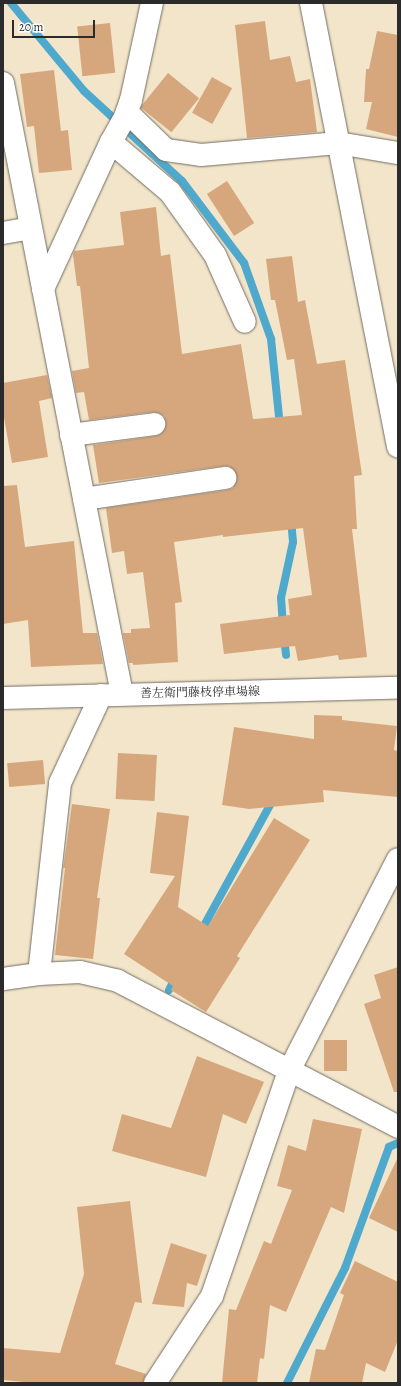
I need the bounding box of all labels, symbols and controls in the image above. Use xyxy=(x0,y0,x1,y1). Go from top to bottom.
scale bar xyxy=(14,12,97,38)
text: 20 m xyxy=(19,19,43,35)
street label: 善左衛門藤枝停車場線 xyxy=(140,685,260,701)

